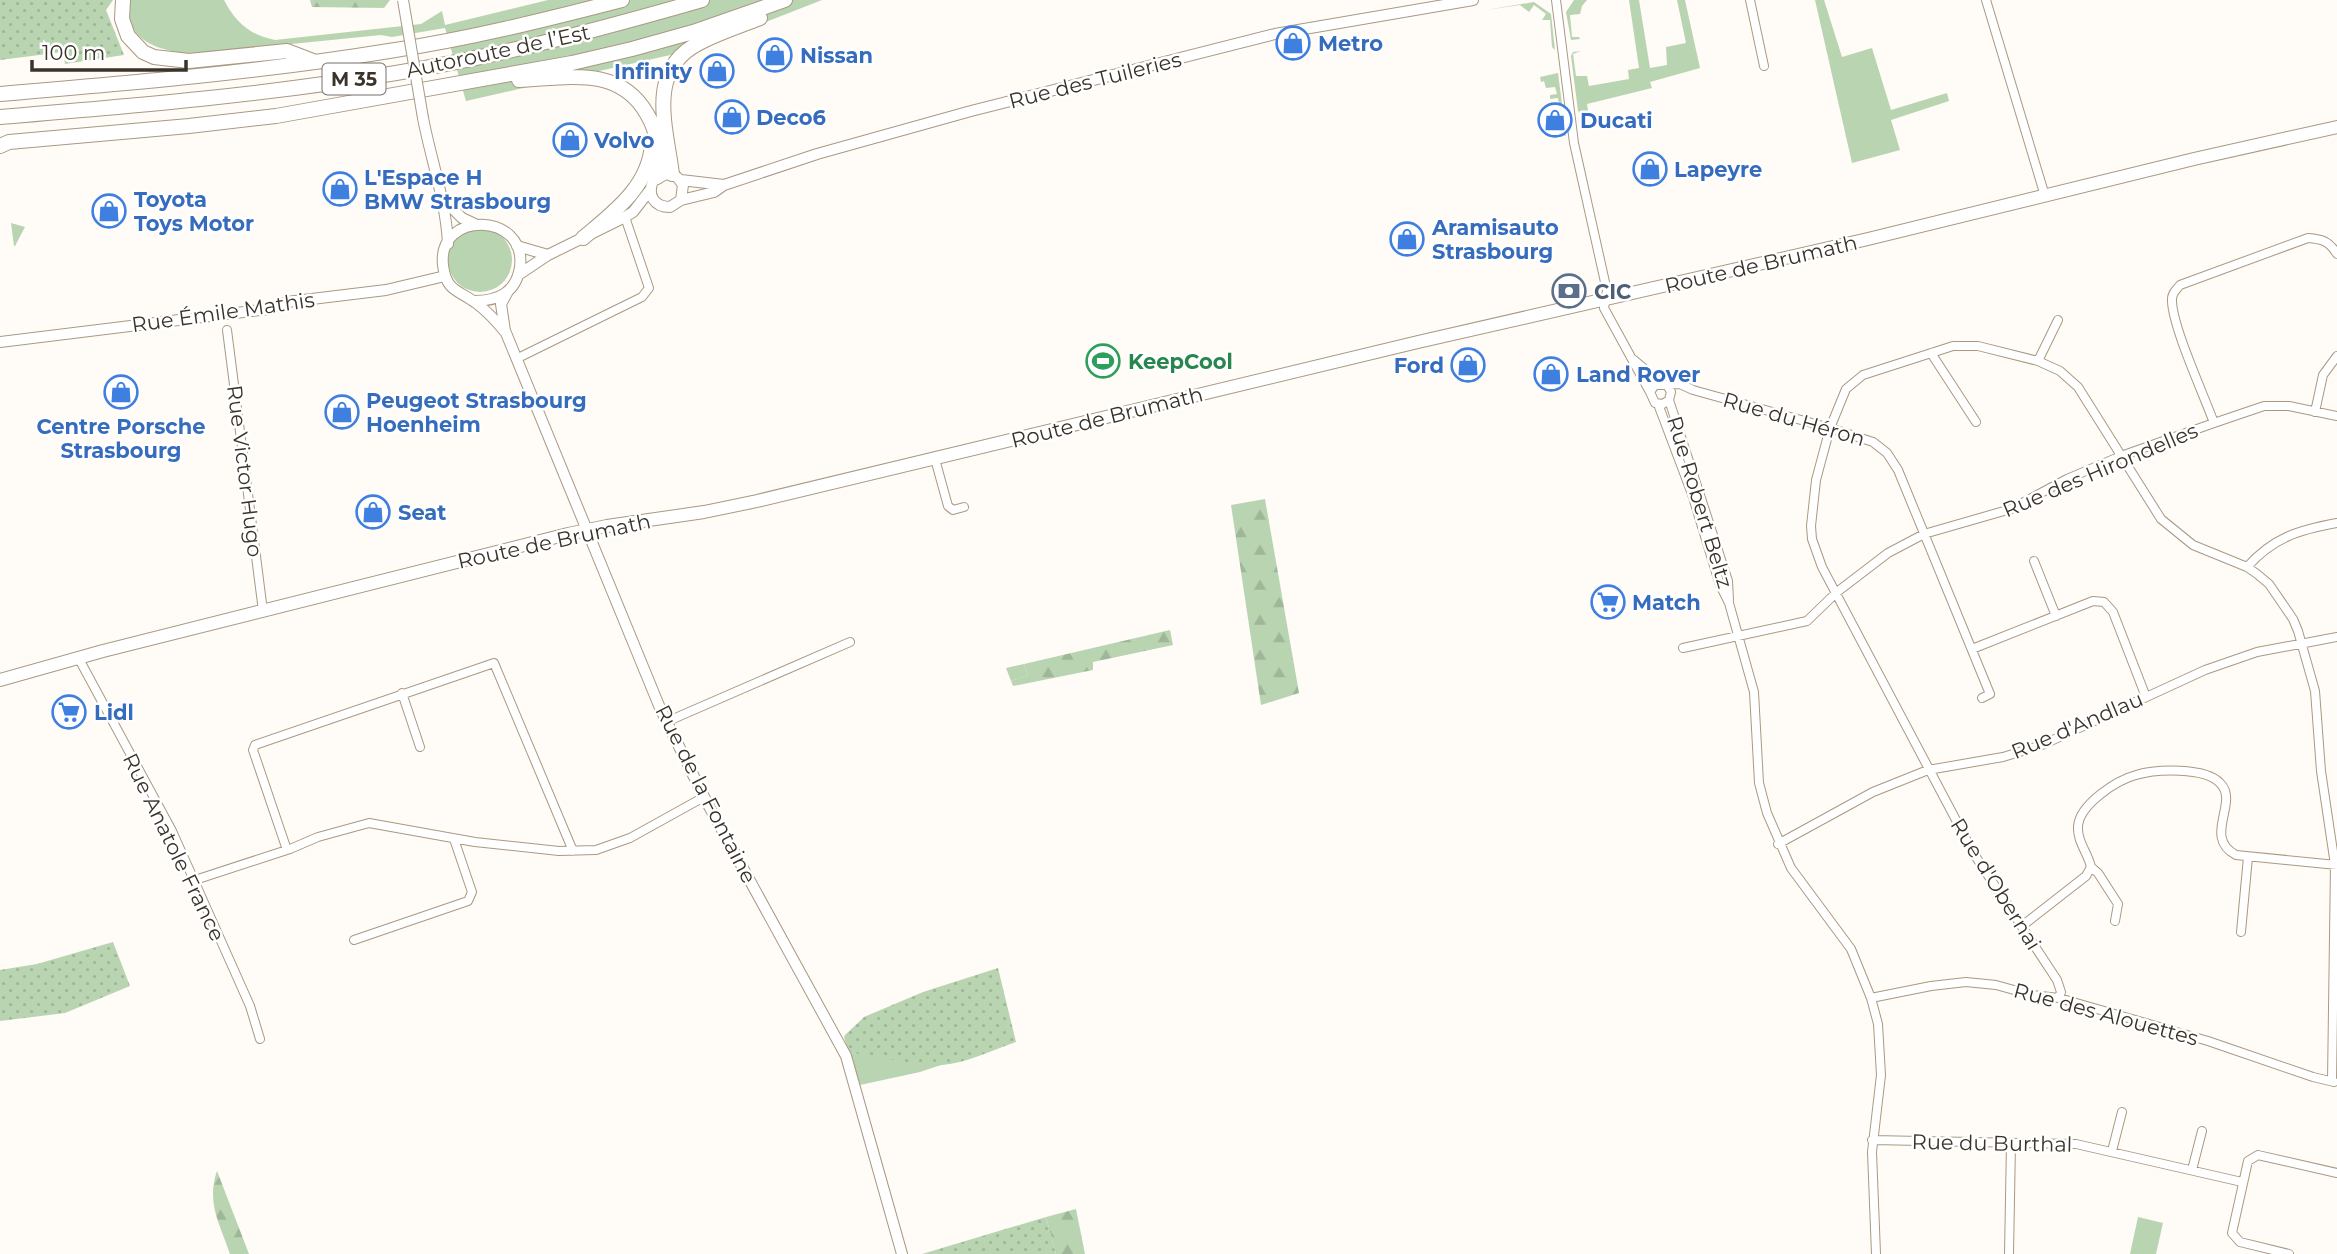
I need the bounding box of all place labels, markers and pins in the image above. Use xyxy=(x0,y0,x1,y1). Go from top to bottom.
shop icon: Metro xyxy=(1274,24,1312,62)
place label: Metro xyxy=(1318,31,1383,56)
shop icon: Nissan xyxy=(756,36,794,74)
place label: Nissan xyxy=(800,43,873,68)
shop icon: Infinity xyxy=(698,52,736,90)
place label: Infinity xyxy=(614,59,692,84)
shop icon: Deco6 xyxy=(713,98,751,136)
shop icon: Ducati xyxy=(1536,101,1574,139)
place label: Deco6 xyxy=(756,105,826,130)
place label: Ducati xyxy=(1580,108,1653,133)
shop icon: Volvo xyxy=(551,121,589,159)
place label: Volvo xyxy=(593,128,655,153)
shop icon: Lapeyre xyxy=(1631,150,1669,188)
place label: Lapeyre xyxy=(1674,157,1762,182)
place label: L'Espace H BMW Strasbourg xyxy=(364,165,551,214)
shop icon: L'Espace H BMW Strasbourg xyxy=(321,170,359,208)
place label: Toyota Toys Motor xyxy=(134,187,254,236)
shop icon: Toyota Toys Motor xyxy=(90,192,128,230)
place label: Aramisauto Strasbourg xyxy=(1431,215,1559,264)
shop icon: Aramisauto Strasbourg xyxy=(1388,220,1426,258)
bank icon: CIC xyxy=(1550,272,1588,310)
place label: CIC xyxy=(1594,279,1631,304)
sports icon: KeepCool xyxy=(1084,342,1122,380)
shop icon: Ford xyxy=(1449,346,1487,384)
place label: KeepCool xyxy=(1128,349,1233,374)
place label: Ford xyxy=(1394,353,1444,378)
shop icon: Land Rover xyxy=(1532,355,1570,393)
place label: Land Rover xyxy=(1576,362,1700,387)
shop icon: Centre Porsche Strasbourg xyxy=(102,373,140,411)
place label: Peugeot Strasbourg Hoenheim xyxy=(366,388,587,437)
shop icon: Peugeot Strasbourg Hoenheim xyxy=(323,393,361,431)
place label: Centre Porsche Strasbourg xyxy=(36,414,206,463)
shop icon: Seat xyxy=(354,493,392,531)
place label: Seat xyxy=(398,500,446,525)
supermarket icon: Match xyxy=(1589,583,1627,621)
place label: Match xyxy=(1632,590,1701,615)
supermarket icon: Lidl xyxy=(50,693,88,731)
place label: Lidl xyxy=(94,700,134,725)

